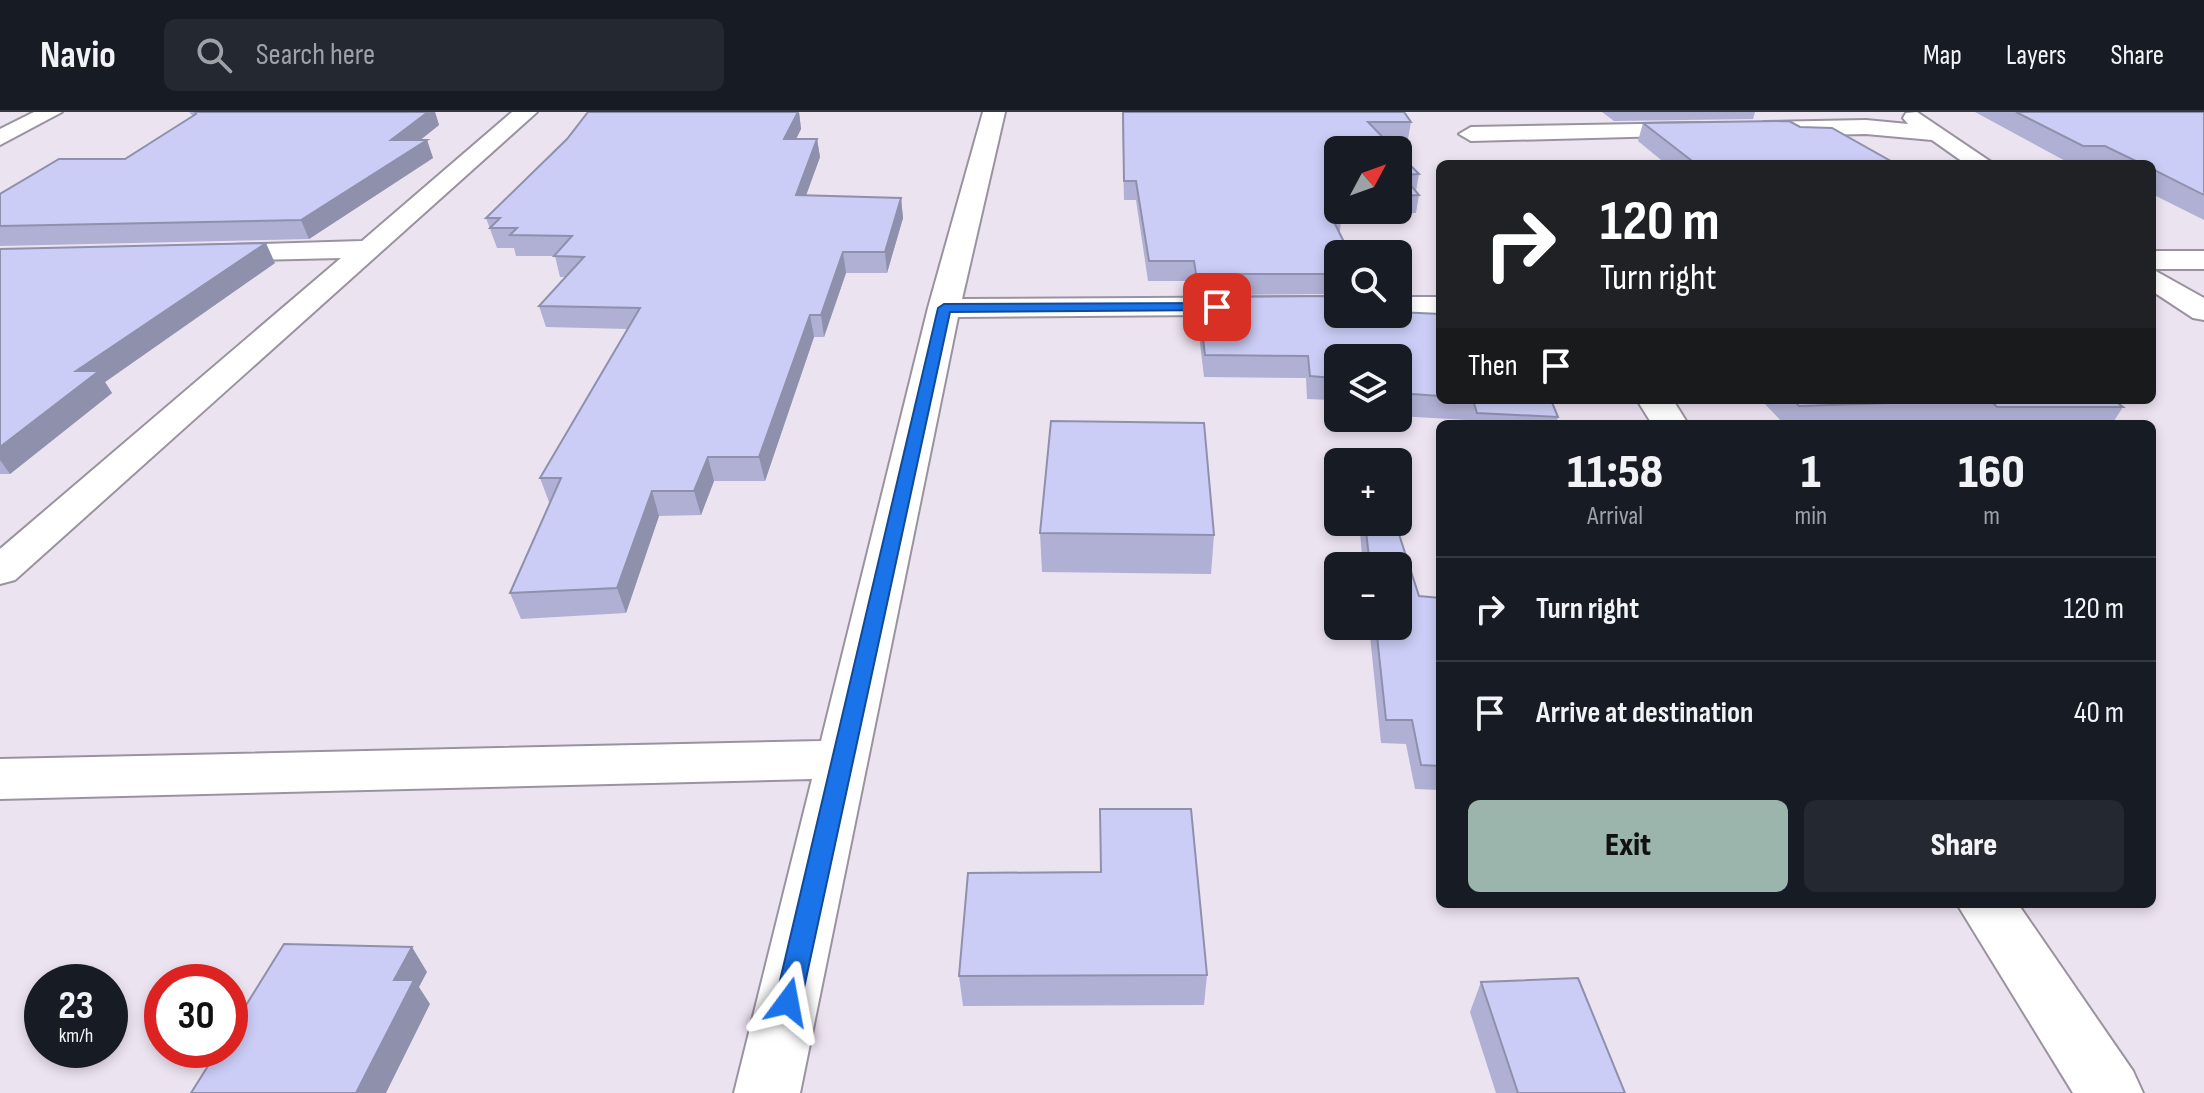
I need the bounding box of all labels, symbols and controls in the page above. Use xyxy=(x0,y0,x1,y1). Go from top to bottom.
search box xyxy=(164,19,724,91)
text: Navio xyxy=(40,33,116,78)
icon: search xyxy=(192,33,236,77)
text: Search here xyxy=(256,37,375,73)
text: Map xyxy=(1923,39,1962,72)
text: Layers xyxy=(2006,39,2066,72)
text: Share xyxy=(2110,39,2164,72)
north arrow xyxy=(1324,136,1412,224)
map controls xyxy=(1324,136,1412,640)
text: 120 m xyxy=(1600,189,1720,256)
icon: right xyxy=(1468,192,1572,296)
button: search xyxy=(1324,240,1412,328)
text: Turn right xyxy=(1600,257,1717,300)
pin xyxy=(1183,273,1251,341)
icon: arrive xyxy=(1195,285,1239,329)
button: layers xyxy=(1324,344,1412,432)
icon: arrive xyxy=(1534,344,1578,388)
text: Then xyxy=(1468,348,1518,384)
text: 11:58 xyxy=(1567,444,1663,501)
text: 1 xyxy=(1801,444,1821,501)
text: 160 xyxy=(1958,444,2025,501)
button: + xyxy=(1324,448,1412,536)
text: Arrival xyxy=(1587,501,1643,532)
text: min xyxy=(1794,501,1827,532)
text: m xyxy=(1983,501,2000,532)
button: − xyxy=(1324,552,1412,640)
icon: right xyxy=(1468,587,1512,631)
text: Turn right xyxy=(1536,591,1639,627)
text: 120 m xyxy=(2063,591,2124,627)
icon: arrive xyxy=(1468,691,1512,735)
text: Arrive at destination xyxy=(1536,695,1753,731)
text: 40 m xyxy=(2074,695,2124,731)
button: Exit xyxy=(1468,800,1788,892)
button: Share xyxy=(1804,800,2124,892)
position arrow xyxy=(746,960,830,1044)
speed limit sign: 30 xyxy=(144,964,248,1068)
text: 23 xyxy=(58,982,94,1030)
text: km/h xyxy=(59,1024,93,1048)

